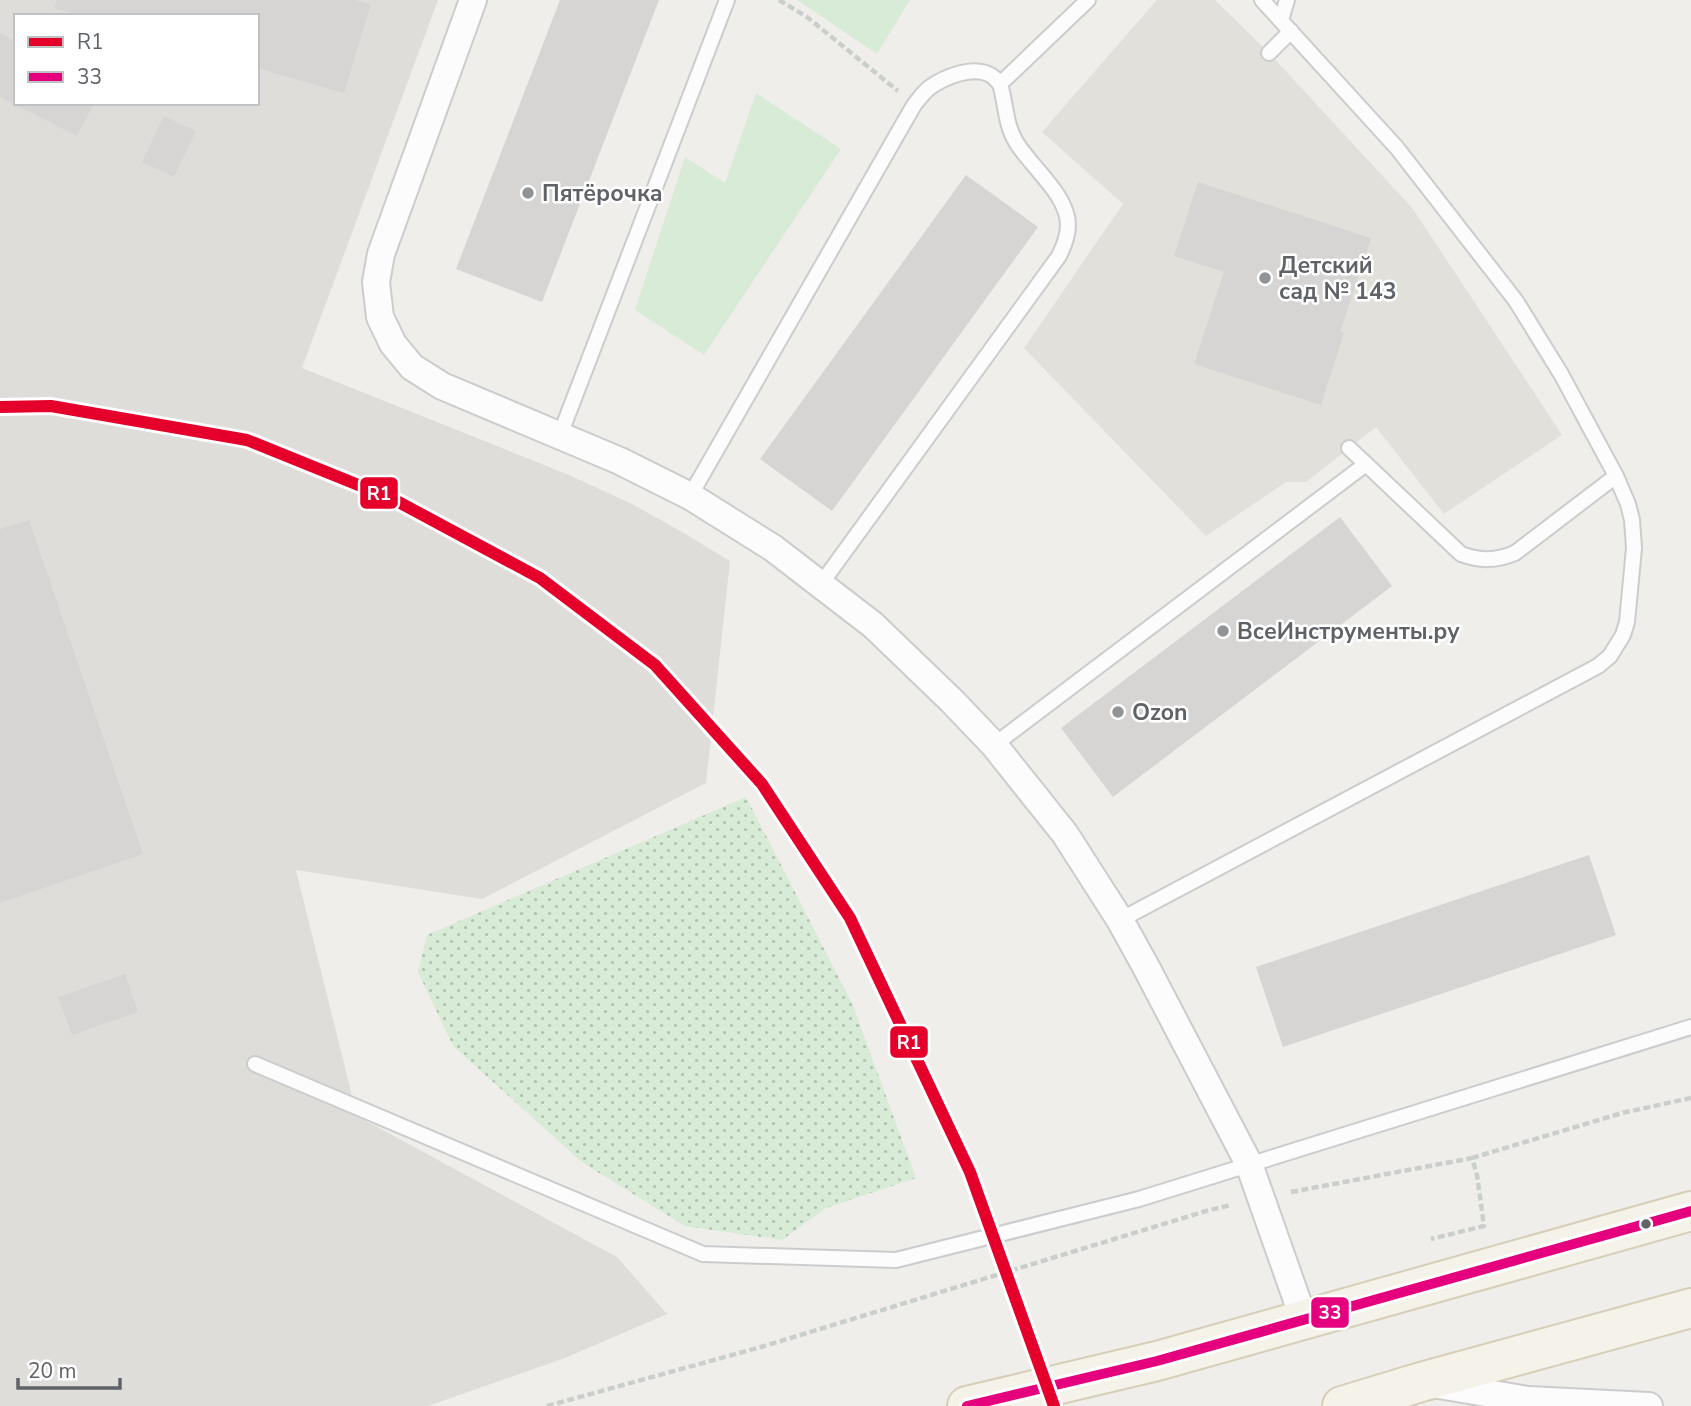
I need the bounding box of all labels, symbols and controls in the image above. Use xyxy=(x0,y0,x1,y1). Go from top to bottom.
legend xyxy=(14,14,259,105)
text: R1 xyxy=(77,28,104,56)
text: 33 xyxy=(77,63,102,91)
place label: Пятёрочка xyxy=(542,178,663,209)
marker: Пятёрочка xyxy=(520,185,536,201)
place label: Детский сад № 143 xyxy=(1279,250,1396,307)
marker: Детский сад № 143 xyxy=(1257,270,1273,286)
line badge: R1 xyxy=(359,476,399,510)
text: R1 xyxy=(367,481,391,507)
place label: ВсеИнструменты.ру xyxy=(1237,616,1460,647)
marker: ВсеИнструменты.ру xyxy=(1215,623,1231,639)
place label: Ozon xyxy=(1132,697,1187,728)
marker: Ozon xyxy=(1110,704,1126,720)
line badge: R1 xyxy=(889,1025,929,1059)
text: R1 xyxy=(897,1030,921,1056)
unlabelled marker xyxy=(1639,1217,1653,1231)
line badge: 33 xyxy=(1310,1296,1350,1329)
text: 33 xyxy=(1319,1300,1341,1326)
scale bar xyxy=(18,1346,119,1390)
text: 20 m xyxy=(28,1357,77,1385)

